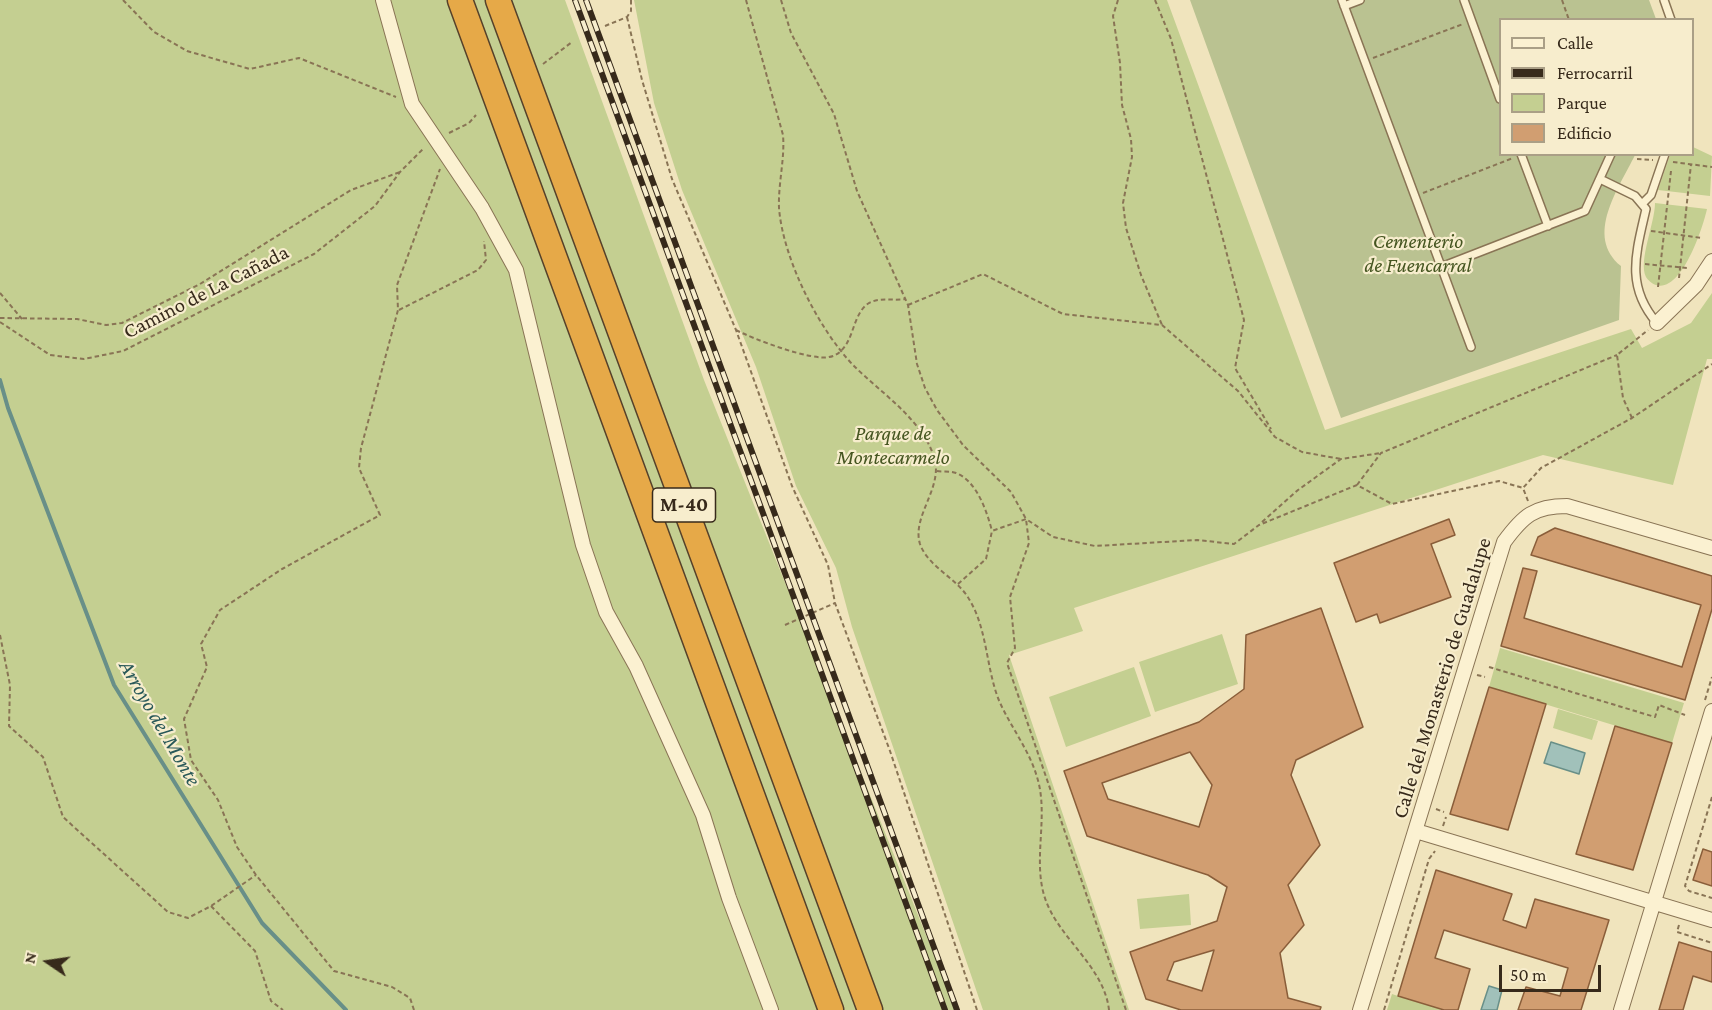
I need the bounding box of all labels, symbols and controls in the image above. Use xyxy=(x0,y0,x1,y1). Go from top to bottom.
legend xyxy=(1499,18,1694,156)
text: Calle xyxy=(1557,33,1593,53)
text: Ferrocarril xyxy=(1557,63,1633,83)
text: Parque xyxy=(1557,93,1607,113)
text: Edificio xyxy=(1557,123,1612,143)
park label: Cementerio de Fuencarral xyxy=(1364,229,1472,279)
street label: Camino de La Cañada xyxy=(119,239,293,345)
park label: Parque de Montecarmelo xyxy=(836,421,950,471)
road number: M-40 xyxy=(652,488,716,522)
street label: Calle del Monasterio de Guadalupe xyxy=(1387,534,1497,822)
water label: Arroyo del Monte xyxy=(113,655,207,791)
north arrow xyxy=(18,932,78,992)
text: N xyxy=(20,951,39,965)
scale bar xyxy=(1502,953,1604,991)
text: 50 m xyxy=(1510,965,1547,985)

